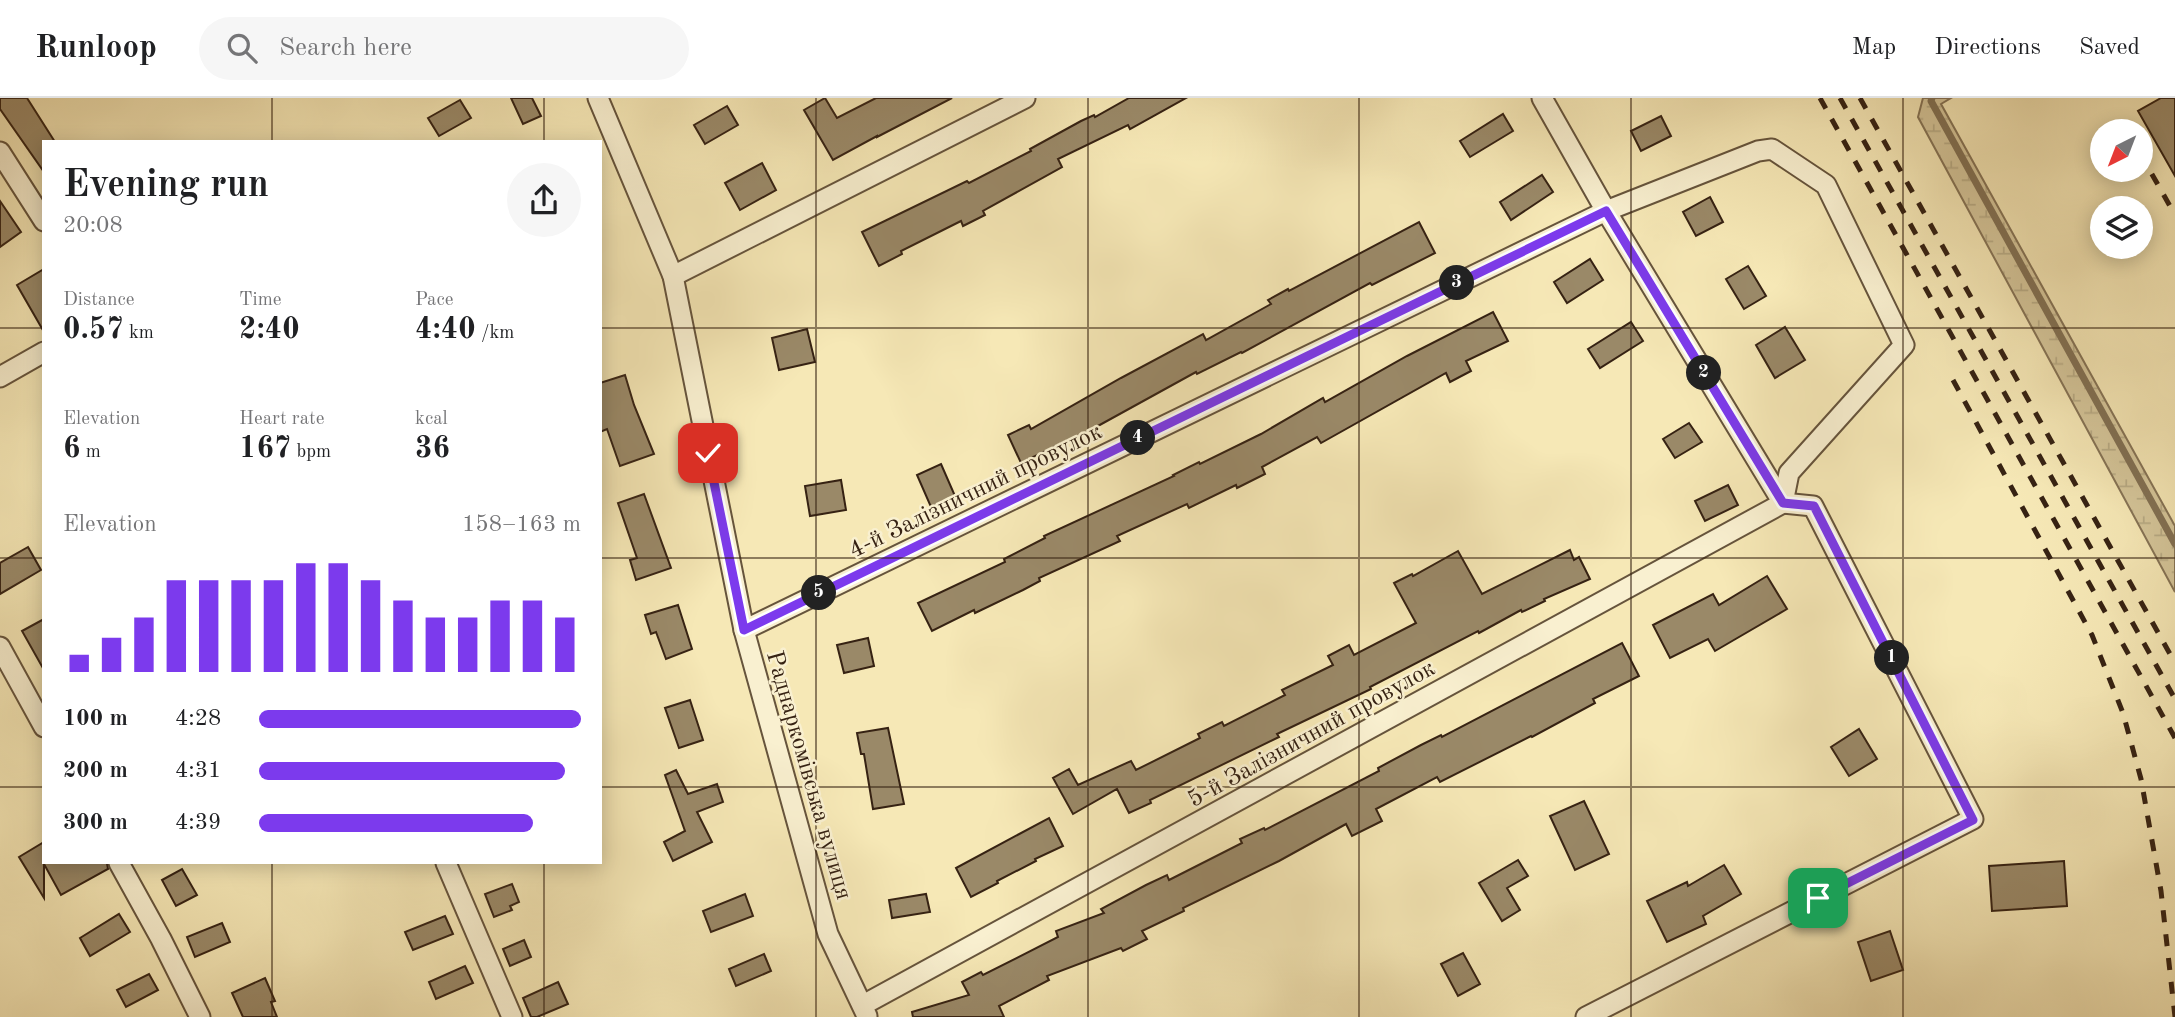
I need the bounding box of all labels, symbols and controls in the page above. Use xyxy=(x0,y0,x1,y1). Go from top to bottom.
search box xyxy=(199,17,689,80)
icon: search xyxy=(223,29,261,67)
text: Runloop xyxy=(35,32,157,65)
text: Search here xyxy=(279,35,412,61)
text: Map xyxy=(1852,36,1896,60)
text: Directions xyxy=(1934,36,2041,60)
text: Saved xyxy=(2079,36,2140,60)
north arrow xyxy=(2090,119,2152,182)
map controls xyxy=(2090,119,2153,259)
button: share xyxy=(507,163,581,237)
text: Evening run xyxy=(63,167,269,205)
button: layers xyxy=(2090,196,2153,259)
text: 20:08 xyxy=(63,214,123,237)
pin: 3 xyxy=(1440,266,1474,300)
text: 3 xyxy=(1451,273,1462,292)
text: Distance xyxy=(63,291,135,310)
text: Time xyxy=(239,291,282,310)
text: Pace xyxy=(415,291,454,310)
text: 0.57 xyxy=(63,315,124,345)
text: 2:40 xyxy=(239,315,300,345)
text: 4:40 xyxy=(415,315,476,345)
text: km xyxy=(124,324,154,343)
text: /km xyxy=(476,324,514,343)
pin: 2 xyxy=(1686,356,1722,390)
text: 2 xyxy=(1698,363,1709,382)
text: Elevation xyxy=(63,410,140,429)
text: Heart rate xyxy=(239,410,324,429)
text: kcal xyxy=(415,410,448,429)
street label: 4-й Залізничний провулок xyxy=(845,420,1106,564)
pin: 4 xyxy=(1120,420,1156,456)
pin xyxy=(678,423,738,483)
text: 4 xyxy=(1132,428,1143,447)
text: 6 xyxy=(63,434,80,464)
text: 167 xyxy=(239,434,291,464)
text: 36 xyxy=(415,434,450,464)
icon: check xyxy=(689,434,727,472)
text: m xyxy=(80,443,101,462)
text: bpm xyxy=(291,443,331,462)
text: Elevation xyxy=(63,513,157,536)
text: 158–163 m xyxy=(462,513,581,536)
pin: 5 xyxy=(802,575,836,610)
text: 5 xyxy=(813,583,824,602)
pin: 1 xyxy=(1874,640,1910,676)
street label: Раднаркомівська вулиця xyxy=(761,648,855,903)
text: 1 xyxy=(1886,648,1897,667)
street label: 5-й Залізничний провулок xyxy=(1184,657,1440,813)
text: 100 m xyxy=(63,707,128,730)
text: 4:28 xyxy=(175,707,221,730)
text: 200 m xyxy=(63,759,128,782)
text: 4:31 xyxy=(175,759,221,782)
text: 300 m xyxy=(63,811,128,834)
text: 4:39 xyxy=(175,811,221,834)
pin xyxy=(1788,868,1848,928)
icon: arrive xyxy=(1799,879,1837,917)

